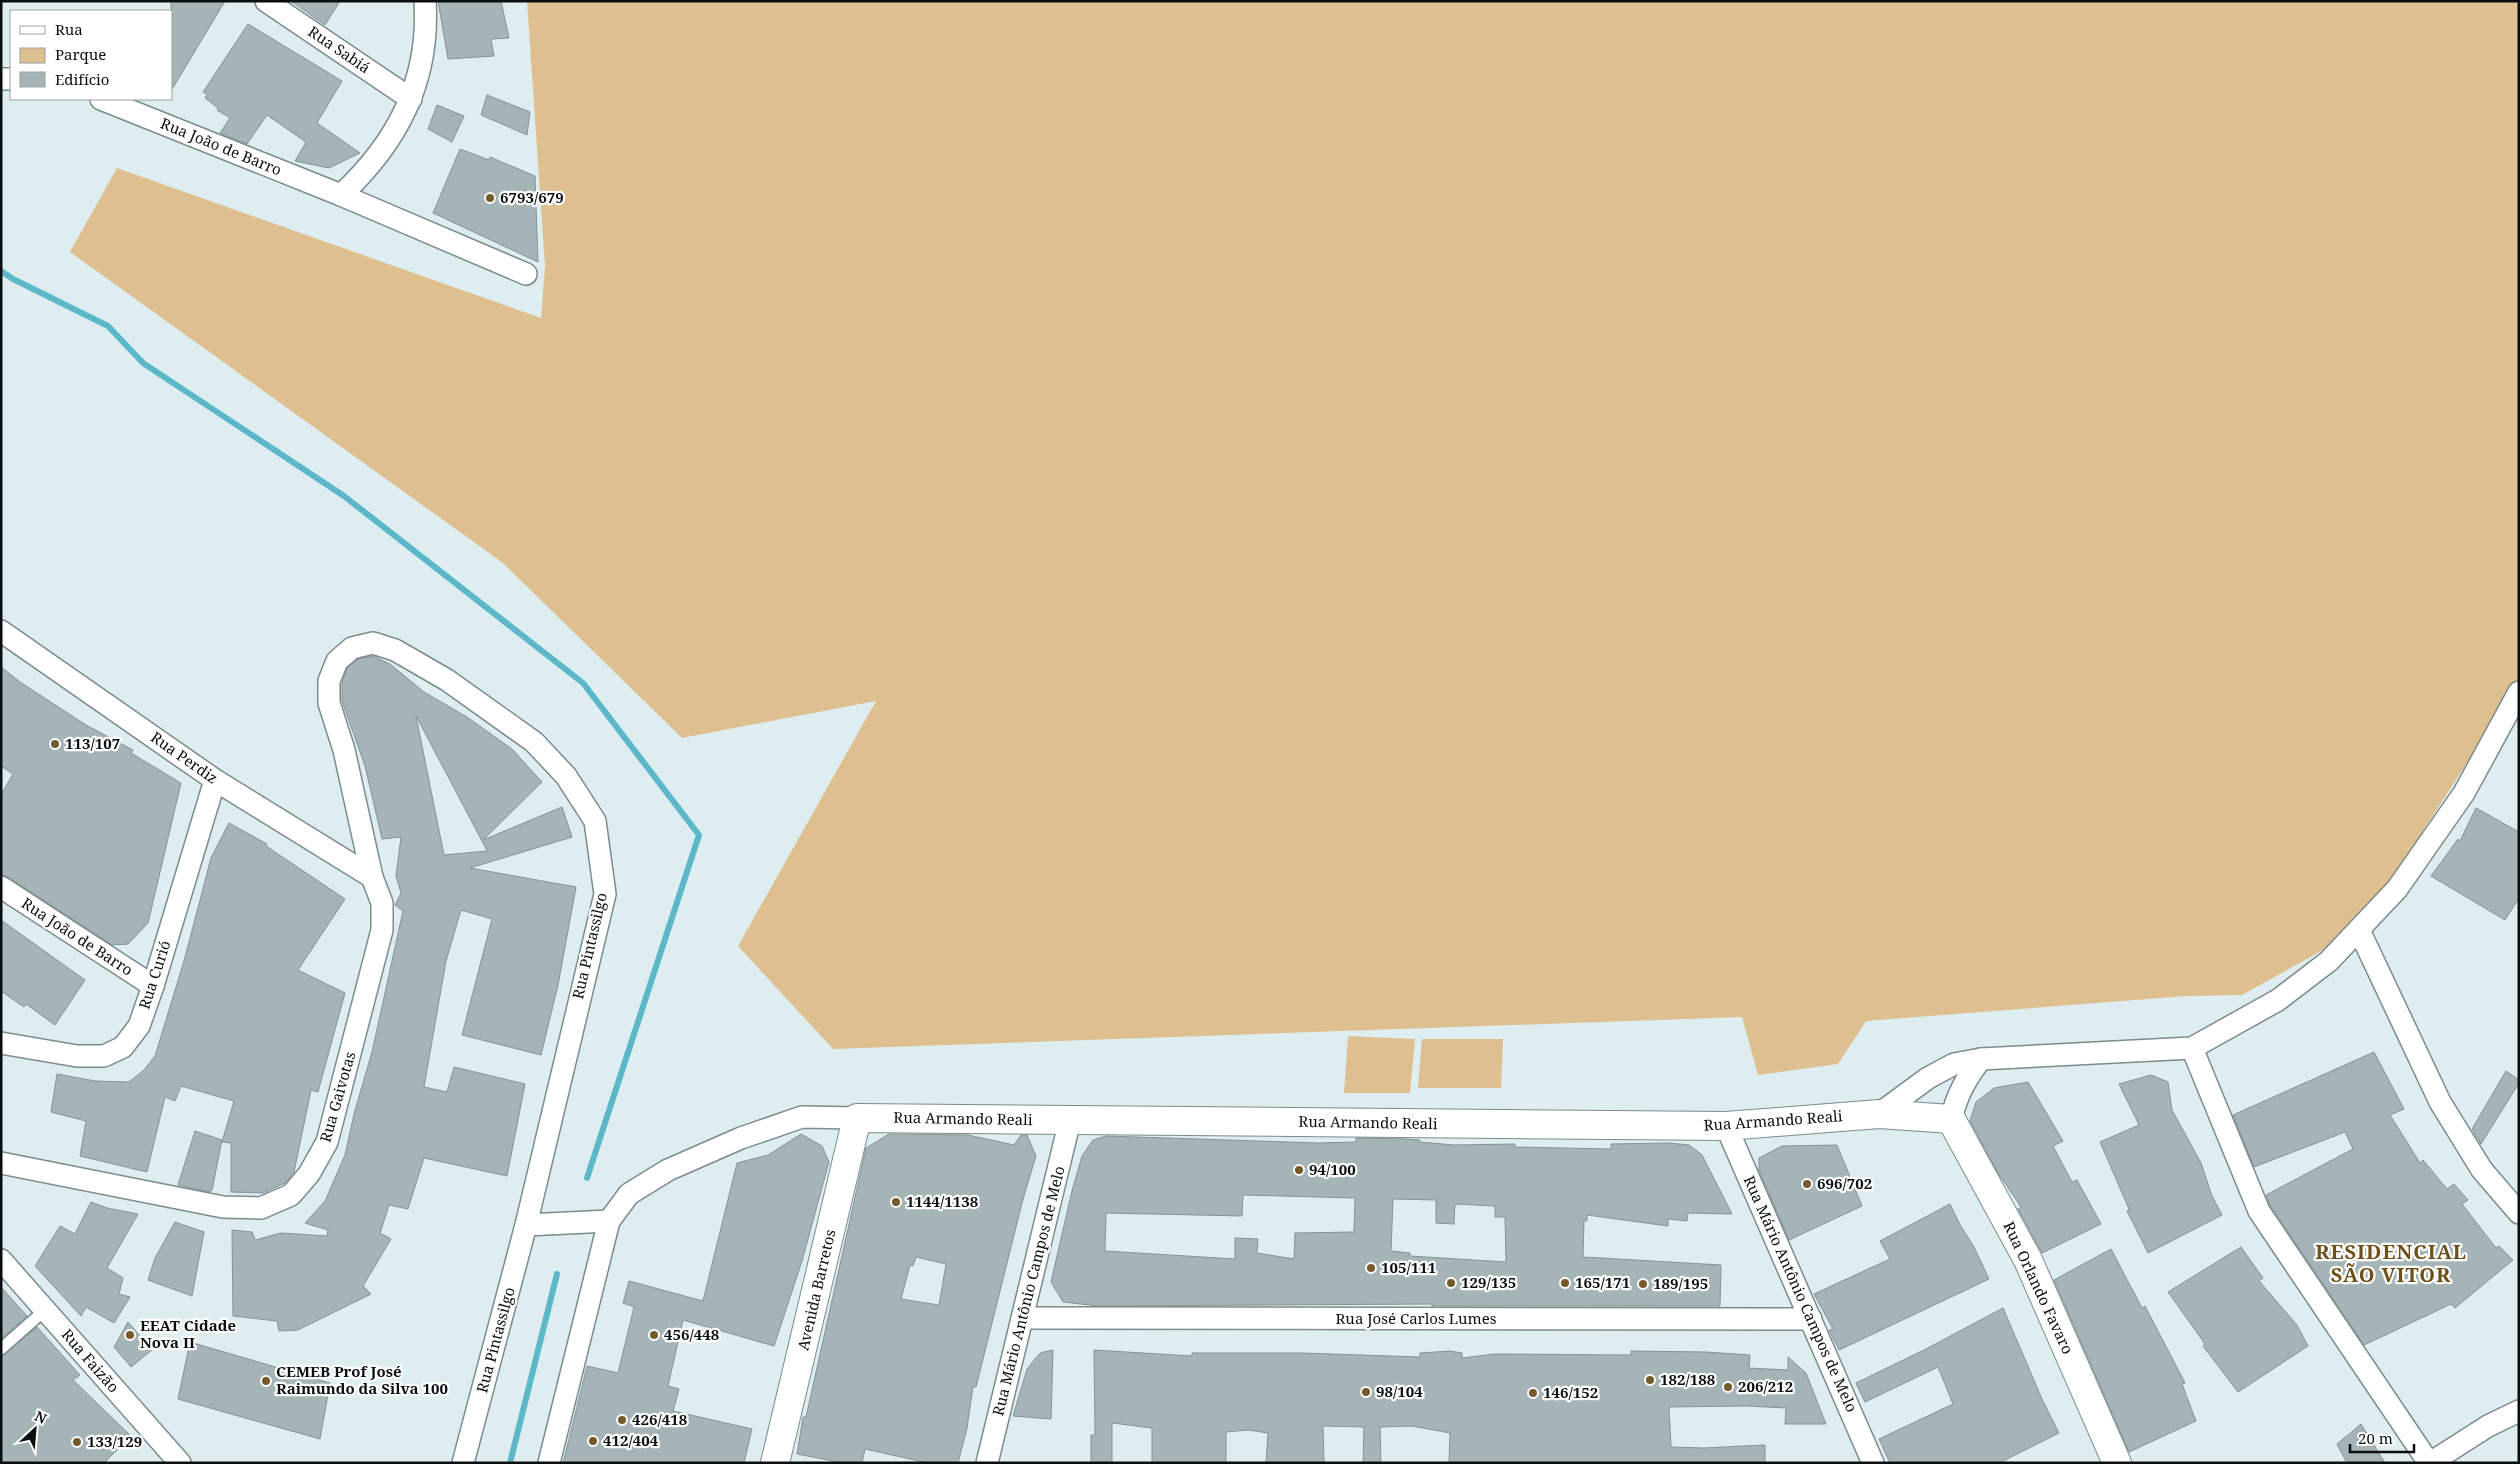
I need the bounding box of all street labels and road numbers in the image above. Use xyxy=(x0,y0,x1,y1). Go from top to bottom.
street label: Rua Sabiá xyxy=(305,21,374,77)
street label: Rua João de Barro xyxy=(158,113,285,179)
street label: Rua Perdiz xyxy=(147,727,222,788)
street label: Rua Pintassilgo xyxy=(567,891,611,1001)
street label: Rua João de Barro xyxy=(18,893,137,980)
street label: Rua Curió xyxy=(134,938,175,1012)
street label: Rua Gaivotas xyxy=(315,1049,360,1144)
street label: Rua Armando Reali xyxy=(1703,1105,1843,1135)
street label: Rua Armando Reali xyxy=(893,1107,1033,1129)
street label: Rua Armando Reali xyxy=(1298,1111,1438,1133)
street label: Rua Mário Antônio Campos de Melo xyxy=(987,1164,1069,1418)
street label: Rua Mário Antônio Campos de Melo xyxy=(1740,1172,1862,1415)
street label: Rua Orlando Favaro xyxy=(1999,1218,2078,1357)
street label: Avenida Barretos xyxy=(792,1227,840,1352)
street label: Rua Pintassilgo xyxy=(471,1285,519,1395)
street label: Rua José Carlos Lumes xyxy=(1336,1308,1497,1328)
street label: Rua Faizão xyxy=(58,1324,124,1396)

